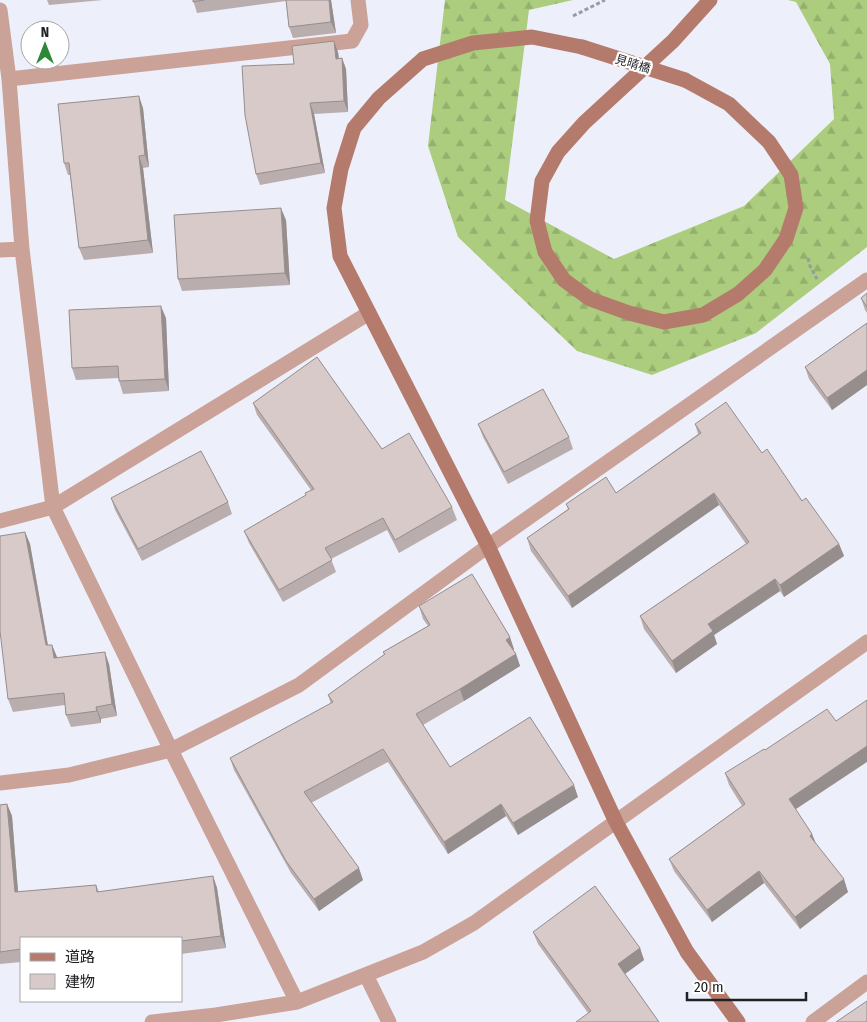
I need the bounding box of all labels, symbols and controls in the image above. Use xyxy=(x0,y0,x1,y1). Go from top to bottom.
north arrow xyxy=(20,20,70,70)
text: N xyxy=(41,24,49,41)
street label: 見晴橋 xyxy=(614,52,652,76)
legend xyxy=(20,937,182,1002)
text: 道路 xyxy=(65,948,95,966)
scale bar xyxy=(687,970,806,1002)
text: 建物 xyxy=(65,973,95,991)
text: 20 m xyxy=(694,978,724,996)

